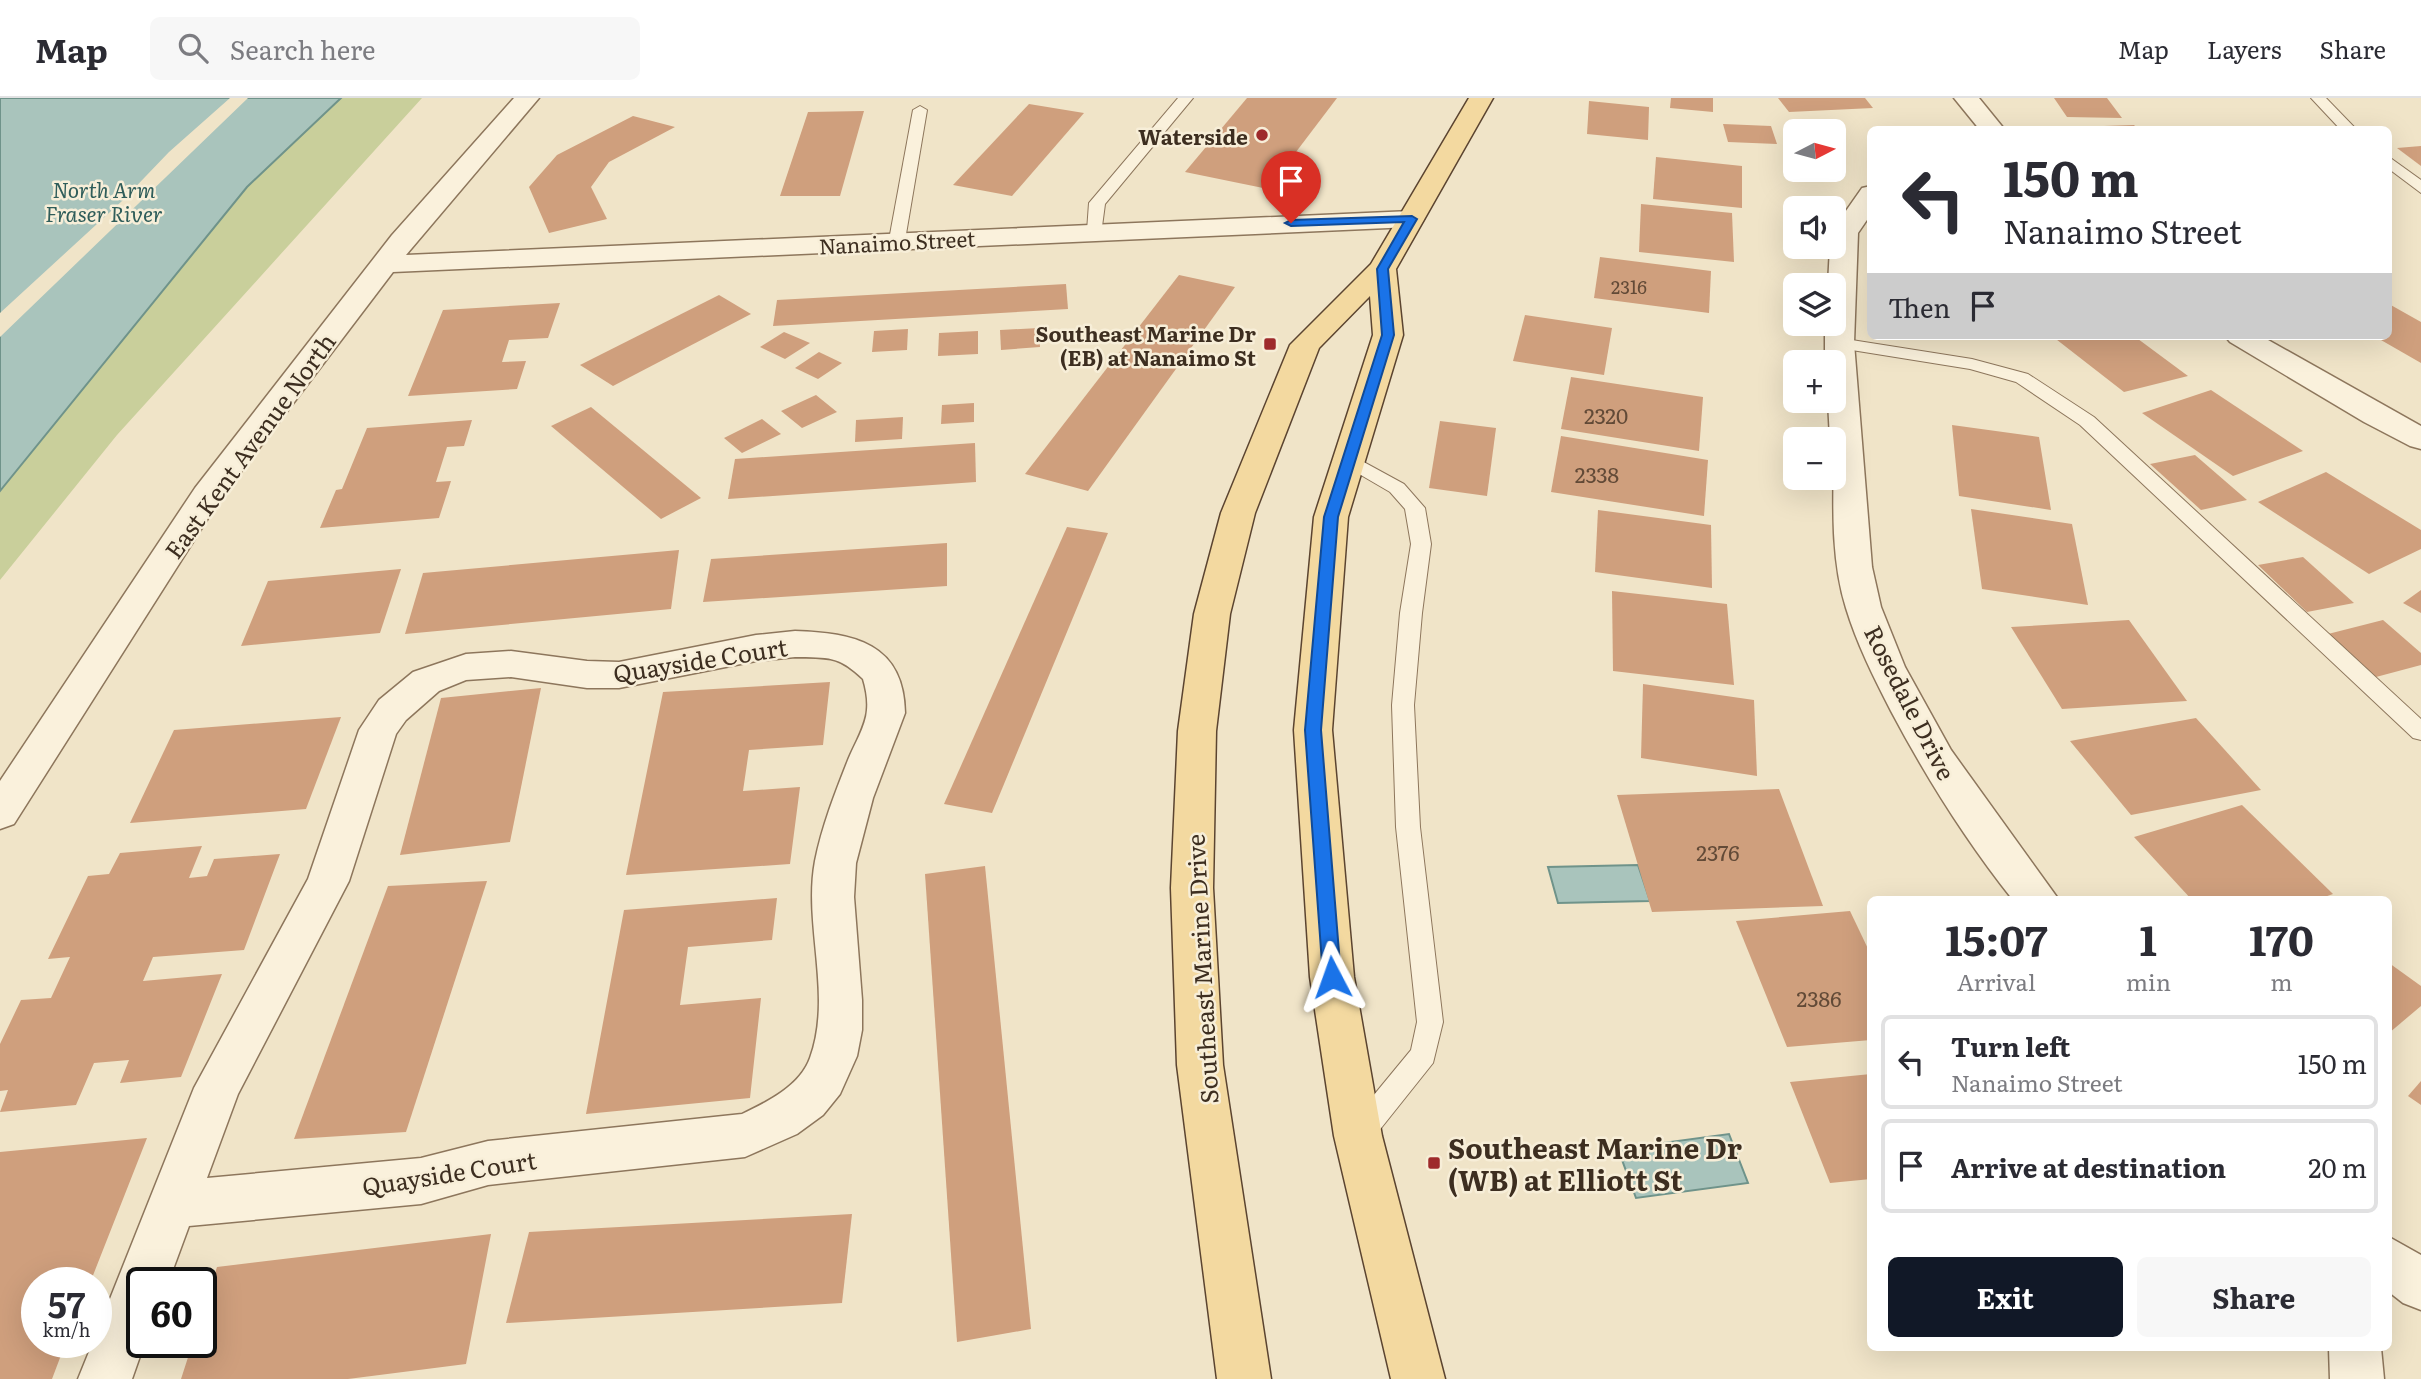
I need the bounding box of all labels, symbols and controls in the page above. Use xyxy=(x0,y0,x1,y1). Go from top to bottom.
search box xyxy=(150,17,640,80)
text: Map xyxy=(35,24,108,73)
icon: search xyxy=(174,29,212,67)
text: Search here xyxy=(230,29,376,68)
text: Map xyxy=(2118,31,2169,66)
text: Layers xyxy=(2207,31,2281,66)
text: Share xyxy=(2319,31,2386,66)
north arrow xyxy=(1783,119,1846,182)
map controls xyxy=(1783,119,1846,490)
place label: Waterside xyxy=(1138,120,1248,151)
marker: Waterside xyxy=(1254,127,1270,143)
text: 150 m xyxy=(2003,139,2139,212)
pin xyxy=(1261,151,1321,223)
icon: left xyxy=(1888,154,1979,245)
icon: arrive xyxy=(1272,162,1310,200)
water label: North Arm Fraser River xyxy=(45,173,163,228)
button: sound xyxy=(1783,196,1846,259)
text: Nanaimo Street xyxy=(2003,206,2242,254)
street label: Nanaimo Street xyxy=(818,221,977,261)
house number: 2316 xyxy=(1611,273,1647,300)
button: layers xyxy=(1783,273,1846,336)
text: Then xyxy=(1888,287,1950,326)
icon: arrive xyxy=(1964,287,2002,325)
place label: Southeast Marine Dr (EB) at Nanaimo St xyxy=(1036,317,1257,372)
street label: East Kent Avenue North xyxy=(155,325,343,565)
marker: Southeast Marine Dr (EB) at Nanaimo St xyxy=(1262,336,1278,352)
button: + xyxy=(1783,350,1846,413)
house number: 2320 xyxy=(1584,399,1628,430)
button: − xyxy=(1783,427,1846,490)
house number: 2338 xyxy=(1575,458,1619,489)
street label: Rosedale Drive xyxy=(1857,619,1965,785)
street label: Quayside Court xyxy=(610,628,790,690)
street label: Southeast Marine Drive xyxy=(1176,833,1226,1105)
house number: 2376 xyxy=(1696,836,1740,867)
text: 15:07 xyxy=(1945,907,2048,969)
text: 1 xyxy=(2140,907,2157,969)
text: 170 xyxy=(2249,907,2314,969)
position arrow xyxy=(1295,940,1369,1014)
text: Arrival xyxy=(1957,964,2036,998)
text: min xyxy=(2126,964,2171,998)
text: m xyxy=(2270,964,2293,998)
house number: 2386 xyxy=(1797,982,1841,1013)
text: Turn left xyxy=(1951,1026,2070,1065)
icon: left xyxy=(1892,1043,1930,1081)
text: 150 m xyxy=(2298,1043,2367,1082)
text: Nanaimo Street xyxy=(1951,1065,2123,1099)
place label: Southeast Marine Dr (WB) at Elliott St xyxy=(1448,1126,1742,1200)
street label: Quayside Court xyxy=(359,1141,539,1203)
icon: arrive xyxy=(1892,1147,1930,1185)
text: Arrive at destination xyxy=(1951,1147,2226,1186)
text: 20 m xyxy=(2308,1147,2367,1186)
marker: Southeast Marine Dr (WB) at Elliott St xyxy=(1426,1155,1442,1171)
button: Exit xyxy=(1888,1257,2123,1337)
button: Share xyxy=(2137,1257,2371,1337)
speed limit sign: 60 xyxy=(126,1267,217,1358)
text: 57 xyxy=(48,1277,85,1329)
text: km/h xyxy=(43,1316,90,1343)

